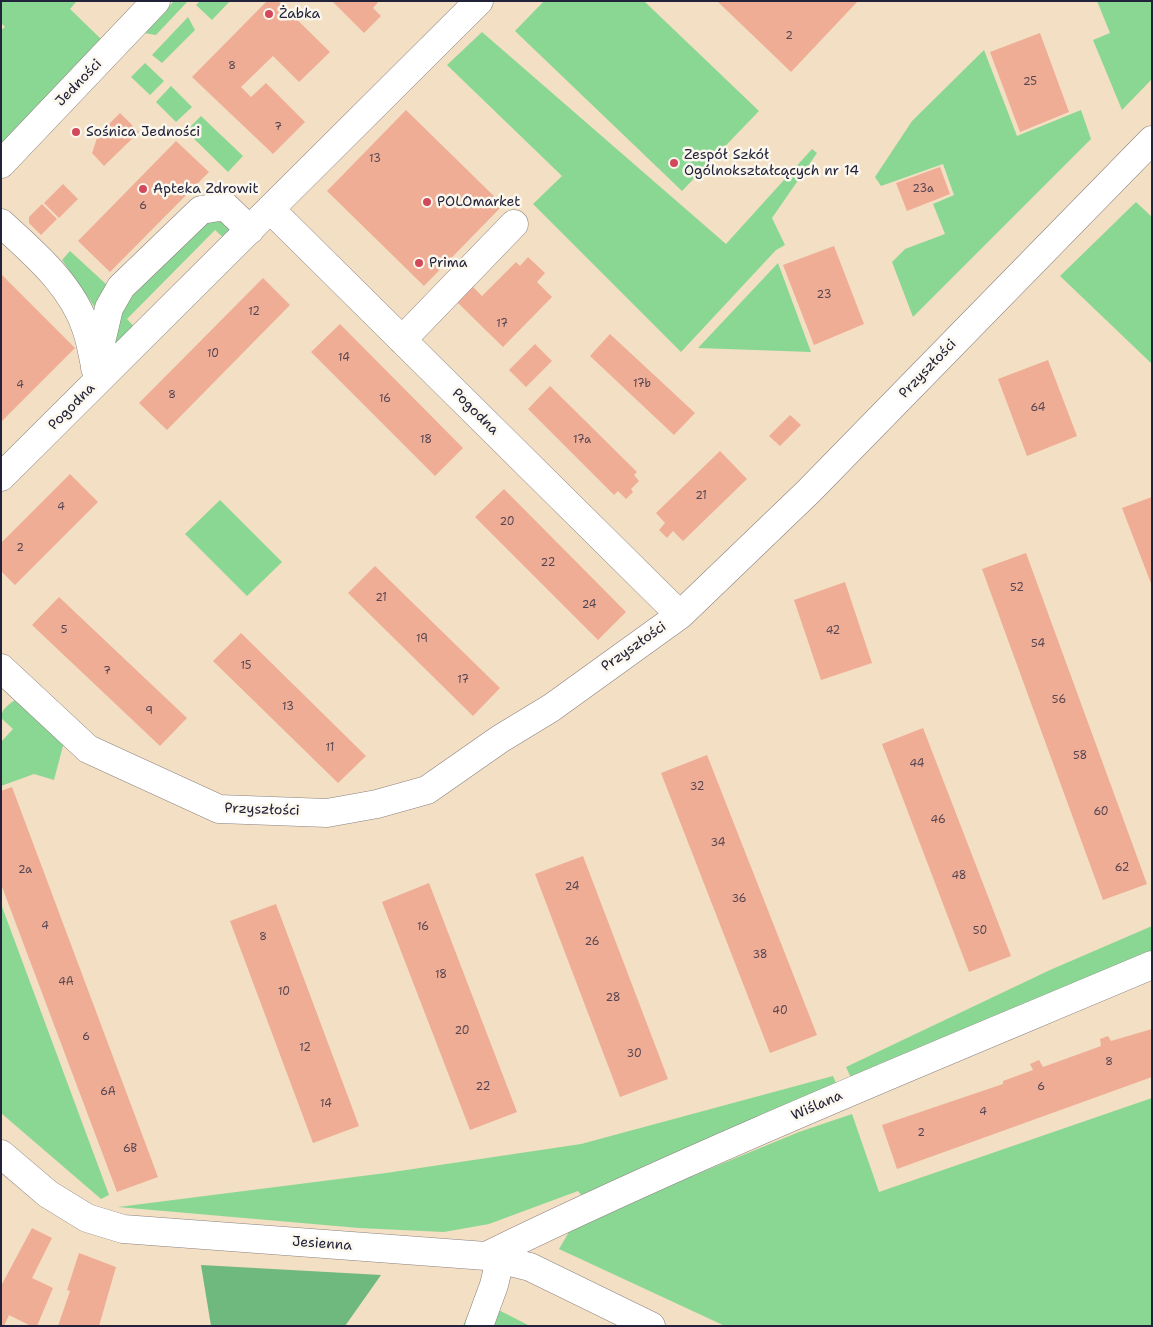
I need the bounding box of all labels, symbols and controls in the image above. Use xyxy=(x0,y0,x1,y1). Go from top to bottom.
place label: Żabka xyxy=(279,6,320,22)
marker: Żabka xyxy=(263,8,275,20)
house number: 2 xyxy=(785,29,793,43)
street label: Jedności xyxy=(52,56,106,110)
house number: 8 xyxy=(228,59,236,73)
house number: 25 xyxy=(1023,75,1037,89)
house number: 7 xyxy=(274,120,282,134)
place label: Sośnica Jedności xyxy=(86,124,200,140)
marker: Sośnica Jedności xyxy=(70,126,82,138)
place label: Zespół Szkół Ogólnokształcących nr 14 xyxy=(684,147,859,180)
house number: 13 xyxy=(369,152,381,166)
marker: Zespół Szkół Ogólnokształcących nr 14 xyxy=(668,157,680,169)
place label: Apteka Zdrowit xyxy=(153,181,259,197)
house number: 23a xyxy=(912,182,934,196)
marker: Apteka Zdrowit xyxy=(137,183,149,195)
place label: POLOmarket xyxy=(437,194,520,210)
marker: POLOmarket xyxy=(421,196,433,208)
house number: 6 xyxy=(139,199,147,213)
place label: Prima xyxy=(429,255,468,271)
marker: Prima xyxy=(413,257,425,269)
house number: 23 xyxy=(817,288,831,302)
house number: 12 xyxy=(248,305,260,319)
house number: 17 xyxy=(496,317,508,331)
street label: Przyszłości xyxy=(896,336,960,402)
house number: 10 xyxy=(207,347,219,361)
house number: 14 xyxy=(338,351,350,365)
house number: 17b xyxy=(633,377,651,391)
house number: 4 xyxy=(16,378,24,392)
street label: Pogodna xyxy=(45,380,99,434)
street label: Pogodna xyxy=(448,385,502,439)
house number: 8 xyxy=(168,388,176,402)
house number: 16 xyxy=(379,392,391,406)
house number: 64 xyxy=(1030,401,1046,415)
house number: 18 xyxy=(420,433,432,447)
house number: 17a xyxy=(573,433,591,447)
house number: 21 xyxy=(695,489,707,503)
house number: 4 xyxy=(57,500,65,514)
house number: 20 xyxy=(499,515,515,529)
house number: 2 xyxy=(16,541,24,555)
house number: 22 xyxy=(541,556,555,570)
house number: 52 xyxy=(1010,581,1024,595)
house number: 21 xyxy=(375,591,387,605)
house number: 24 xyxy=(582,598,596,612)
street label: Przyszłości xyxy=(598,619,670,675)
house number: 5 xyxy=(61,623,67,637)
house number: 42 xyxy=(826,624,840,638)
house number: 19 xyxy=(416,632,428,646)
house number: 54 xyxy=(1031,637,1045,651)
house number: 15 xyxy=(240,659,252,673)
house number: 7 xyxy=(103,664,111,678)
house number: 17 xyxy=(457,673,469,687)
house number: 56 xyxy=(1052,693,1066,707)
house number: 13 xyxy=(282,700,294,714)
house number: 9 xyxy=(145,704,153,718)
house number: 11 xyxy=(326,741,334,755)
house number: 58 xyxy=(1073,749,1087,763)
house number: 44 xyxy=(909,757,925,771)
house number: 32 xyxy=(690,780,704,794)
street label: Przyszłości xyxy=(224,800,300,820)
house number: 60 xyxy=(1093,805,1109,819)
house number: 46 xyxy=(930,813,946,827)
house number: 34 xyxy=(711,836,725,850)
house number: 62 xyxy=(1115,861,1129,875)
house number: 2a xyxy=(18,863,32,877)
house number: 48 xyxy=(951,869,967,883)
house number: 24 xyxy=(565,880,579,894)
house number: 36 xyxy=(731,892,747,906)
house number: 4 xyxy=(41,919,49,933)
house number: 16 xyxy=(417,920,429,934)
house number: 50 xyxy=(973,924,987,938)
house number: 8 xyxy=(259,930,267,944)
house number: 26 xyxy=(585,935,599,949)
house number: 38 xyxy=(752,948,768,962)
house number: 18 xyxy=(435,968,447,982)
house number: 4A xyxy=(58,975,74,989)
house number: 10 xyxy=(278,985,290,999)
house number: 28 xyxy=(605,991,621,1005)
house number: 40 xyxy=(772,1004,788,1018)
house number: 20 xyxy=(454,1024,470,1038)
house number: 6 xyxy=(82,1030,90,1044)
house number: 12 xyxy=(299,1041,311,1055)
house number: 30 xyxy=(626,1047,642,1061)
house number: 8 xyxy=(1105,1055,1113,1069)
house number: 22 xyxy=(476,1080,490,1094)
house number: 6 xyxy=(1037,1080,1045,1094)
house number: 6A xyxy=(100,1085,116,1099)
street label: Wiślana xyxy=(789,1087,845,1125)
house number: 14 xyxy=(320,1097,332,1111)
house number: 4 xyxy=(979,1105,987,1119)
house number: 2 xyxy=(917,1126,925,1140)
house number: 6B xyxy=(123,1142,137,1156)
street label: Jesienna xyxy=(292,1234,352,1254)

